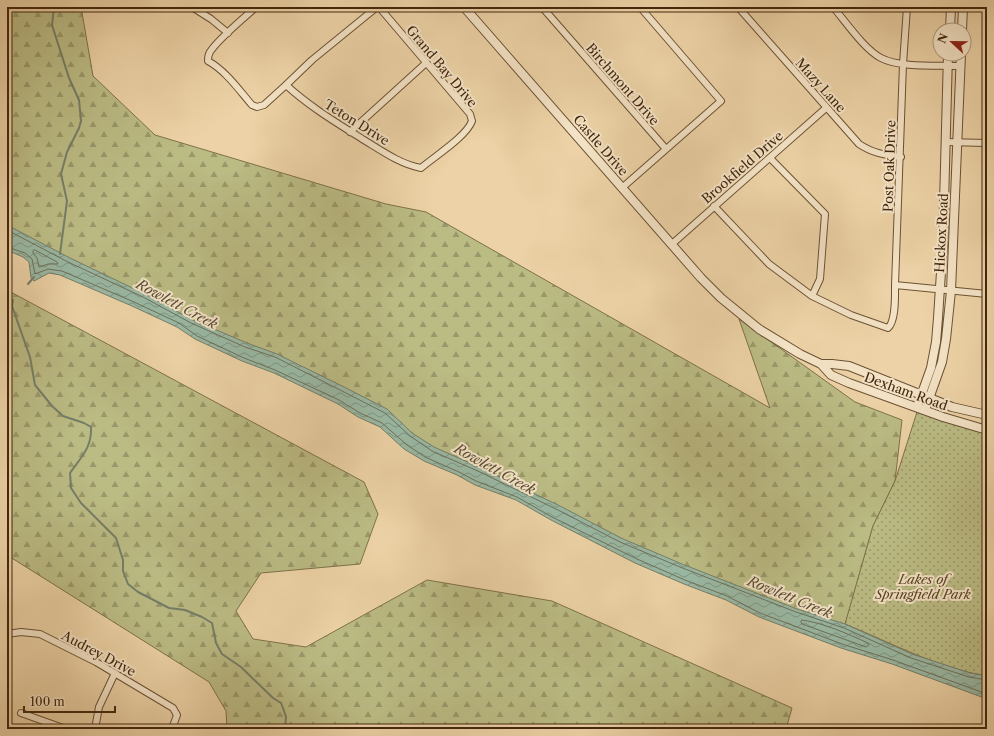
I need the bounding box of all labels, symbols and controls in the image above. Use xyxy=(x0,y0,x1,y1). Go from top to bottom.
street label: Grand Bay Drive xyxy=(403,22,481,110)
north arrow xyxy=(932,22,972,62)
text: N xyxy=(934,31,951,45)
street label: Birchmont Drive xyxy=(583,40,663,128)
street label: Mazy Lane xyxy=(792,55,850,115)
street label: Teton Drive xyxy=(322,96,392,148)
street label: Castle Drive xyxy=(570,111,632,179)
street label: Post Oak Drive xyxy=(879,120,899,212)
street label: Brookfield Drive xyxy=(698,127,786,207)
street label: Hickox Road xyxy=(931,193,951,273)
water label: Rowlett Creek xyxy=(132,275,221,333)
street label: Dexham Road xyxy=(862,369,950,414)
water label: Rowlett Creek xyxy=(451,439,539,499)
water label: Rowlett Creek xyxy=(744,571,836,622)
park label: Lakes of Springfield Park xyxy=(874,571,971,602)
street label: Audrey Drive xyxy=(58,626,139,679)
scale bar xyxy=(24,688,115,714)
text: 100 m xyxy=(30,694,65,709)

